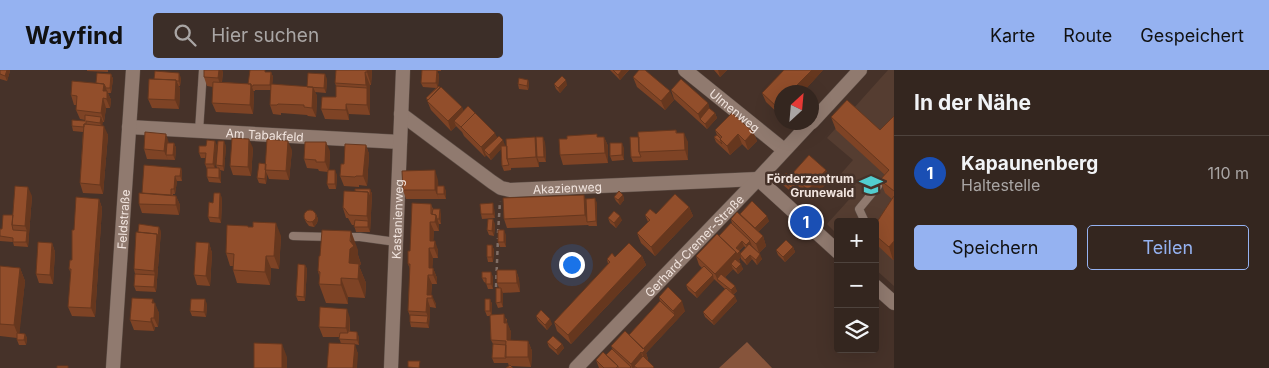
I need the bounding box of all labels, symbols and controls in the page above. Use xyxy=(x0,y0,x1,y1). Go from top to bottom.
search box xyxy=(153,13,503,58)
text: Wayfind xyxy=(25,21,123,50)
icon: search xyxy=(171,21,199,49)
text: Hier suchen xyxy=(211,24,319,47)
text: Karte xyxy=(990,25,1035,46)
text: Route xyxy=(1063,25,1112,46)
text: Gespeichert xyxy=(1140,25,1244,46)
street label: Ulmenweg xyxy=(707,85,763,135)
north arrow xyxy=(774,85,819,130)
text: In der Nähe xyxy=(914,90,1031,115)
street label: Am Tabakfeld xyxy=(225,125,304,144)
text: Kapaunenberg xyxy=(961,152,1098,175)
text: 1 xyxy=(927,163,933,183)
text: 110 m xyxy=(1207,163,1249,183)
place label: Förderzentrum Grunewald xyxy=(767,171,854,200)
school or university icon: Förderzentrum Grunewald xyxy=(858,172,884,198)
text: Haltestelle xyxy=(961,175,1040,195)
street label: Akazienweg xyxy=(532,178,602,196)
street label: Kastanienweg xyxy=(388,179,406,259)
street label: Feldstraße xyxy=(113,189,132,250)
street label: Gerhard-Cremer-Straße xyxy=(641,191,747,300)
pin: 1 xyxy=(790,203,822,241)
map controls xyxy=(834,218,879,353)
button: + xyxy=(834,218,879,263)
button: Speichern xyxy=(914,225,1077,270)
button: Teilen xyxy=(1087,225,1249,270)
your location xyxy=(559,252,585,278)
button: − xyxy=(834,263,879,308)
button: layers xyxy=(834,308,879,353)

